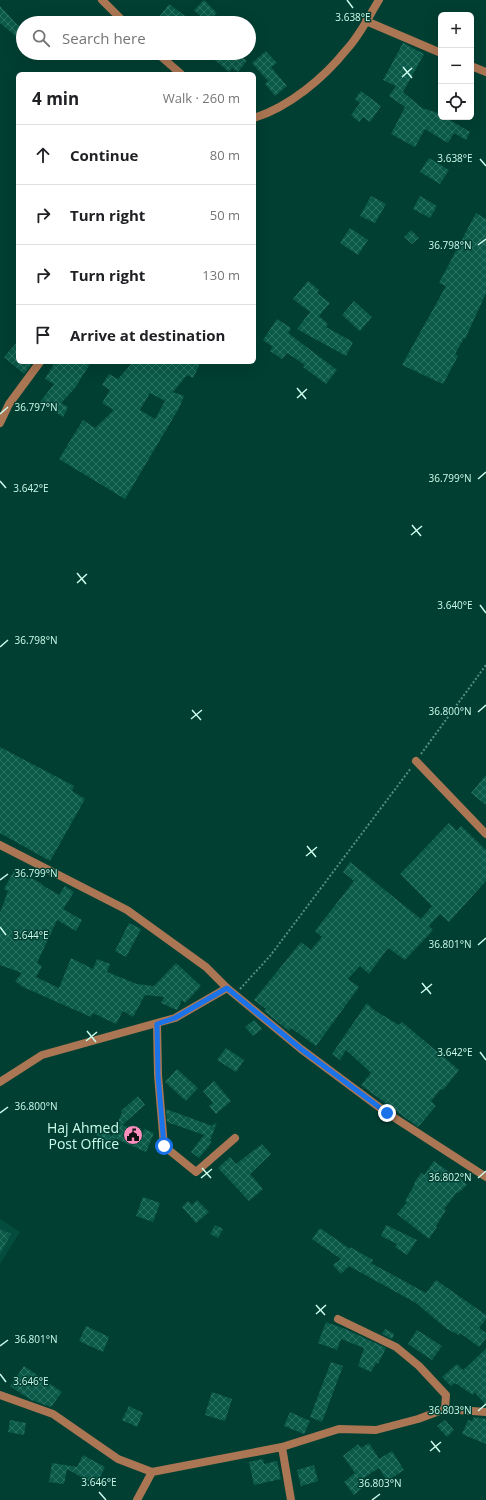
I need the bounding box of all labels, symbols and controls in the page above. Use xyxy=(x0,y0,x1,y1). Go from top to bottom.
text: 3.638°E xyxy=(335,10,371,24)
map controls xyxy=(438,12,474,120)
button: + xyxy=(438,12,474,48)
search box xyxy=(16,16,256,60)
icon: search xyxy=(30,27,52,49)
text: Search here xyxy=(62,28,146,48)
button: − xyxy=(438,48,474,84)
button: locate xyxy=(438,84,474,120)
text: 4 min xyxy=(32,87,79,110)
text: Walk · 260 m xyxy=(163,89,240,107)
icon: ahead xyxy=(32,144,54,166)
text: Continue xyxy=(70,145,138,165)
text: 80 m xyxy=(210,146,240,164)
text: 3.638°E xyxy=(437,151,473,165)
icon: right xyxy=(32,204,54,226)
text: Turn right xyxy=(70,205,145,225)
text: 50 m xyxy=(210,206,240,224)
text: 36.798°N xyxy=(428,238,472,252)
icon: right xyxy=(32,264,54,286)
text: Turn right xyxy=(70,265,145,285)
text: 130 m xyxy=(202,266,240,284)
icon: arrive xyxy=(32,324,54,346)
text: Arrive at destination xyxy=(70,325,225,345)
text: 36.797°N xyxy=(14,400,58,414)
text: 36.799°N xyxy=(428,471,472,485)
text: 3.642°E xyxy=(13,481,49,495)
text: 3.640°E xyxy=(437,598,473,612)
text: 36.798°N xyxy=(14,633,58,647)
text: 36.800°N xyxy=(428,704,472,718)
text: 36.799°N xyxy=(14,866,58,880)
text: 3.644°E xyxy=(13,928,49,942)
text: 36.801°N xyxy=(428,937,472,951)
text: 3.642°E xyxy=(437,1045,473,1059)
text: 36.800°N xyxy=(14,1099,58,1113)
route end xyxy=(378,1104,396,1122)
place label: Haj Ahmed Post Office xyxy=(47,1118,119,1153)
public building icon: Haj Ahmed Post Office xyxy=(122,1124,144,1146)
route start xyxy=(155,1137,173,1155)
text: 36.802°N xyxy=(428,1170,472,1184)
text: 36.801°N xyxy=(14,1332,58,1346)
text: 3.646°E xyxy=(13,1374,49,1388)
text: 36.803°N xyxy=(428,1403,472,1417)
text: 3.646°E xyxy=(81,1475,117,1489)
text: 36.803°N xyxy=(358,1476,402,1490)

